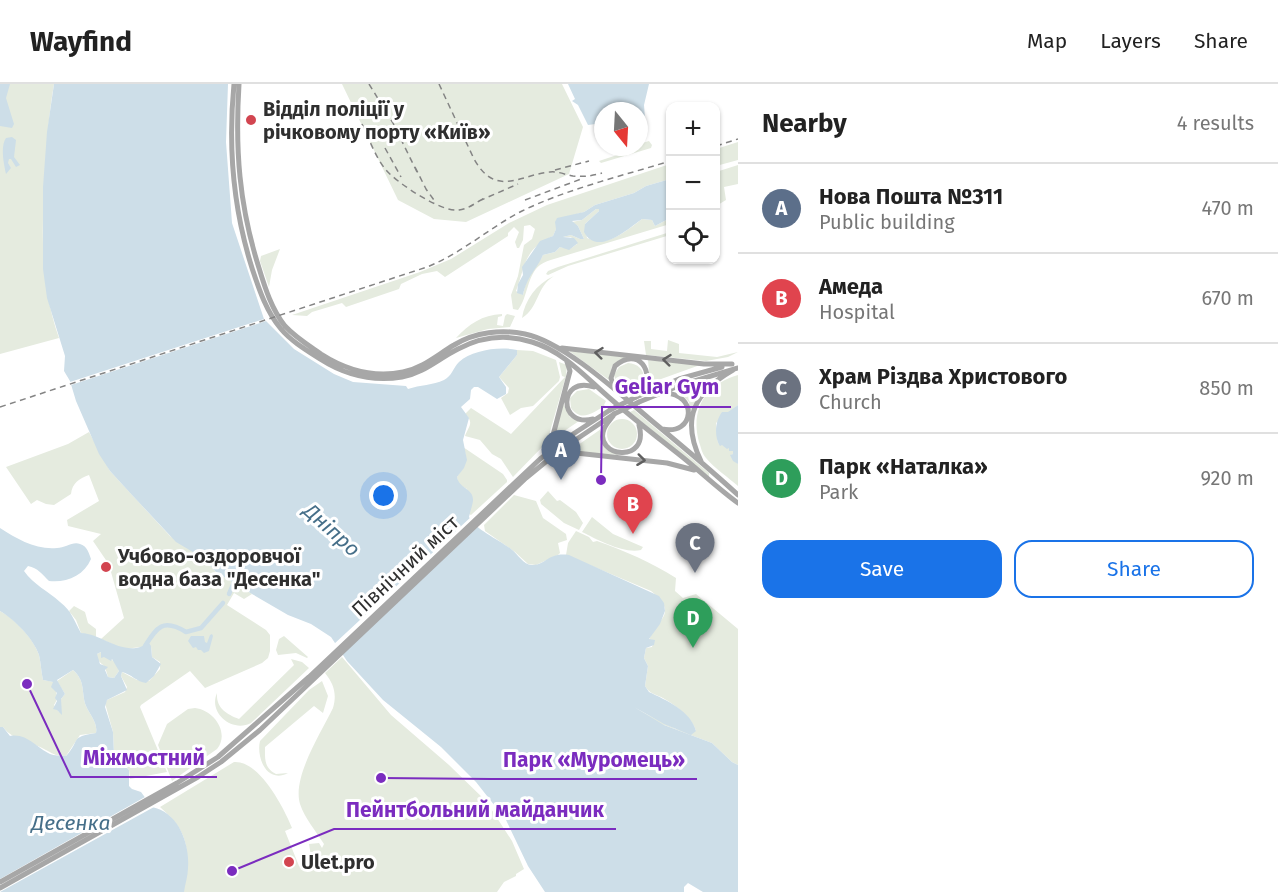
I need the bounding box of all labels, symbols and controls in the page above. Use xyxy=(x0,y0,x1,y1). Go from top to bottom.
text: Wayfind xyxy=(30,25,132,58)
text: Map xyxy=(1027,28,1067,54)
text: Layers xyxy=(1100,28,1161,54)
text: Share xyxy=(1194,28,1248,54)
place label: Відділ поліції у річковому порту «Київ» xyxy=(263,97,490,144)
north arrow xyxy=(594,102,648,156)
map controls xyxy=(666,102,720,264)
button: + xyxy=(666,102,720,156)
text: Nearby xyxy=(762,108,847,139)
text: 4 results xyxy=(1177,111,1254,135)
marker: Відділ поліції у річковому порту «Київ» xyxy=(244,113,258,127)
button: − xyxy=(666,156,720,210)
text: Нова Пошта №311 xyxy=(819,183,1003,210)
text: A xyxy=(776,196,787,220)
text: 470 m xyxy=(1202,196,1254,220)
button: locate xyxy=(666,210,720,264)
text: Public building xyxy=(819,210,955,234)
text: Амеда xyxy=(819,273,883,300)
text: B xyxy=(775,286,788,310)
text: 670 m xyxy=(1202,286,1254,310)
text: Hospital xyxy=(819,300,895,324)
one-way arrow xyxy=(594,347,603,360)
one-way arrow xyxy=(662,354,671,367)
text: Храм Різдва Христового xyxy=(819,363,1067,390)
callout: Geliar Gym xyxy=(602,368,731,407)
text: Geliar Gym xyxy=(615,374,719,400)
text: C xyxy=(776,376,787,400)
text: 850 m xyxy=(1199,376,1254,400)
text: Church xyxy=(819,390,882,414)
pin: A xyxy=(542,430,580,480)
one-way arrow xyxy=(637,453,646,466)
text: Парк «Наталка» xyxy=(819,453,988,480)
text: D xyxy=(775,466,788,490)
text: 920 m xyxy=(1200,466,1254,490)
text: Park xyxy=(819,480,858,504)
your location xyxy=(369,481,398,510)
pin: B xyxy=(614,484,652,534)
water label: Дніпро xyxy=(297,496,366,562)
street label: Північний міст xyxy=(346,510,464,622)
pin: C xyxy=(676,524,714,573)
button: Save xyxy=(762,540,1002,598)
button: Share xyxy=(1014,540,1254,598)
place label: Учбово-оздоровчої водна база "Десенка" xyxy=(117,544,321,591)
marker: Учбово-оздоровчої водна база "Десенка" xyxy=(99,560,113,574)
pin: D xyxy=(674,598,712,648)
callout: Міжмостний xyxy=(71,738,217,777)
callout: Парк «Муромець» xyxy=(491,740,697,779)
text: Міжмостний xyxy=(83,745,205,771)
text: Парк «Муромець» xyxy=(503,747,685,773)
callout: Пейнтбольний майданчик xyxy=(334,790,616,829)
text: Пейнтбольний майданчик xyxy=(346,797,605,823)
water label: Десенка xyxy=(29,810,111,836)
place label: Ulet.pro xyxy=(301,850,375,874)
marker: Ulet.pro xyxy=(282,855,296,869)

